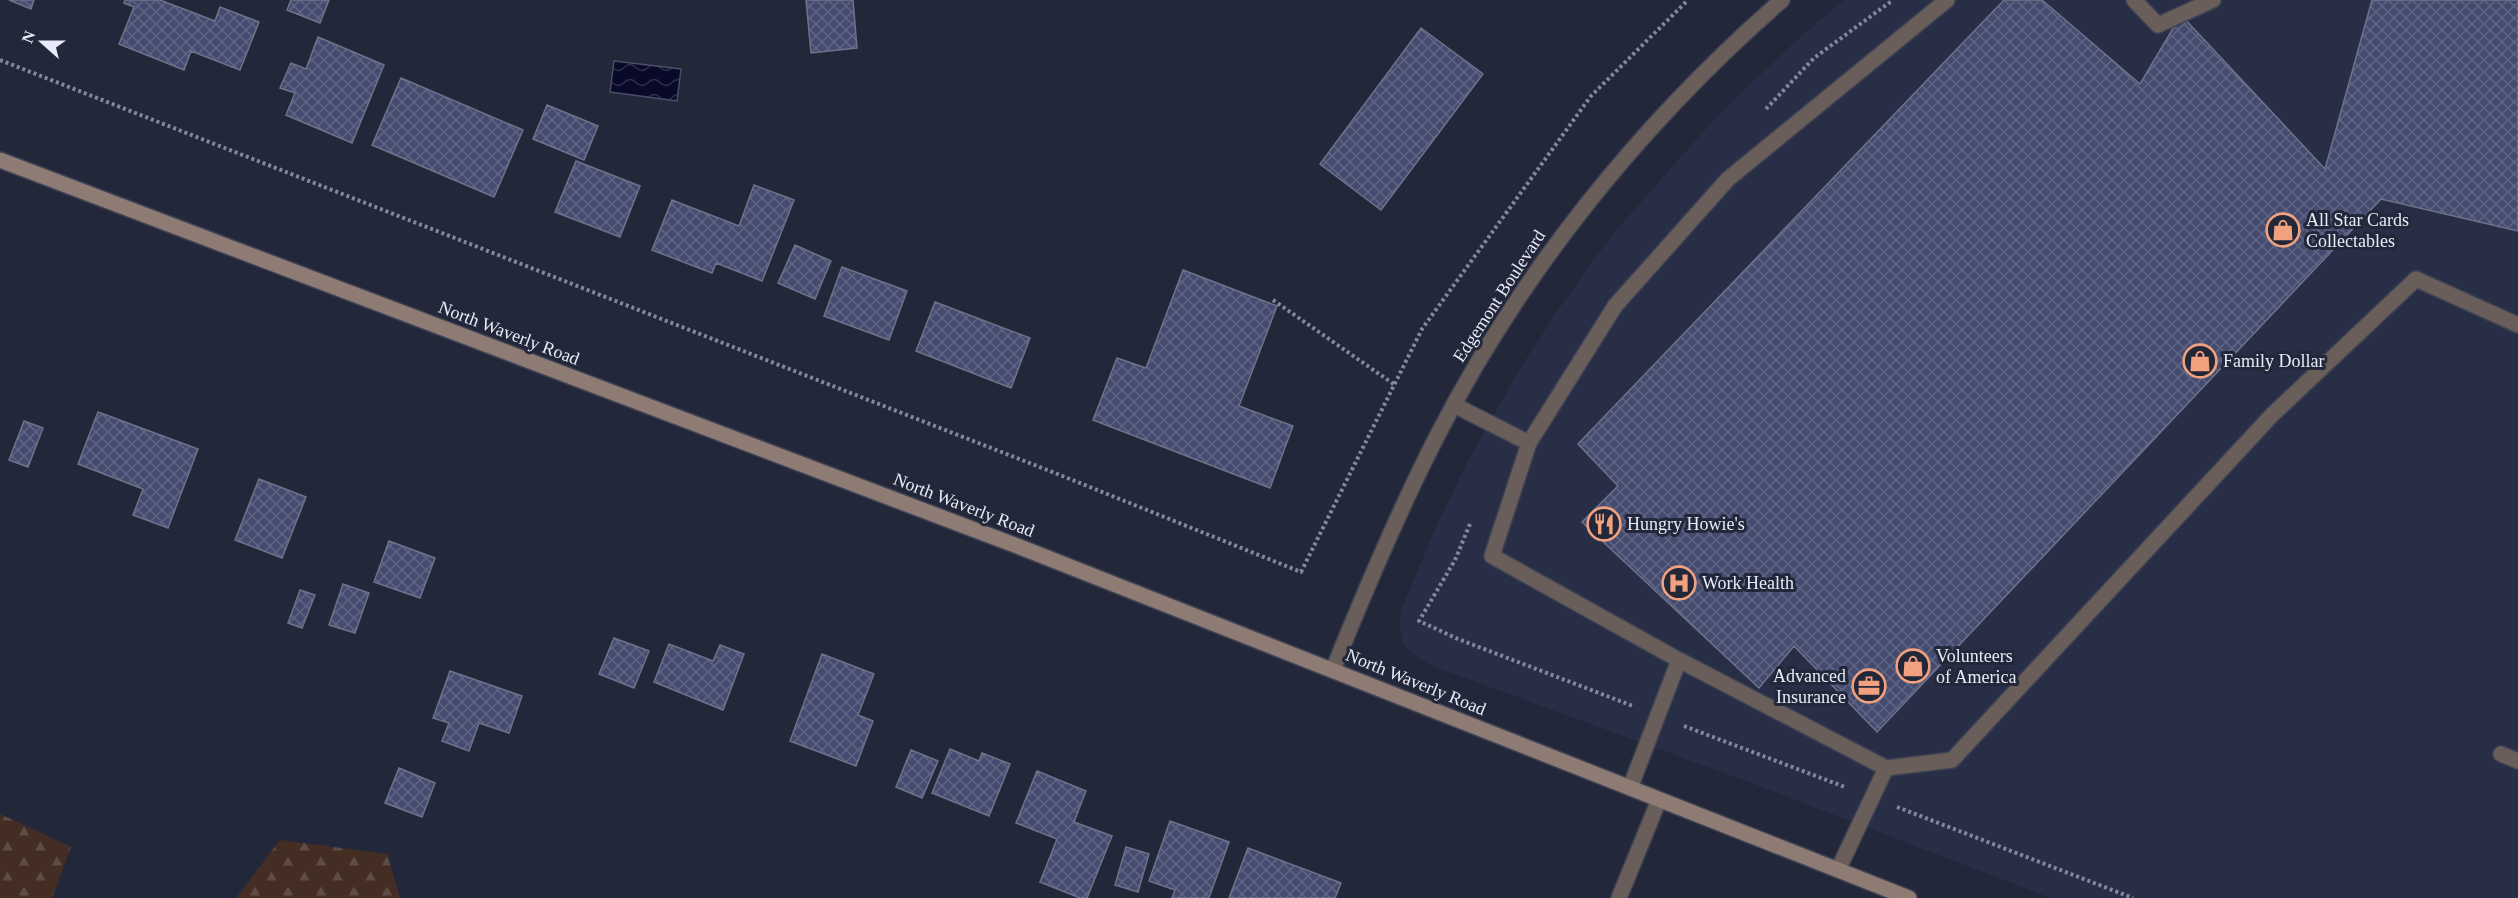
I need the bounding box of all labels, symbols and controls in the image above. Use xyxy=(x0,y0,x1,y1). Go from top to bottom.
north arrow xyxy=(12,12,72,72)
text: N xyxy=(18,28,39,45)
place label: All Star Cards Collectables xyxy=(2306,210,2409,251)
shop icon: All Star Cards Collectables xyxy=(2265,212,2301,248)
street label: Edgemont Boulevard xyxy=(1449,226,1549,366)
street label: North Waverly Road xyxy=(436,297,582,369)
shop icon: Family Dollar xyxy=(2182,343,2218,379)
place label: Family Dollar xyxy=(2223,351,2325,371)
street label: North Waverly Road xyxy=(891,469,1037,541)
restaurant icon: Hungry Howie's xyxy=(1586,506,1622,542)
place label: Hungry Howie's xyxy=(1627,514,1745,534)
hospital icon: Work Health xyxy=(1661,565,1697,601)
place label: Work Health xyxy=(1702,573,1794,593)
street label: North Waverly Road xyxy=(1343,645,1489,719)
place label: Volunteers of America xyxy=(1936,646,2016,687)
shop icon: Volunteers of America xyxy=(1895,648,1931,684)
place label: Advanced Insurance xyxy=(1773,666,1846,707)
office icon: Advanced Insurance xyxy=(1851,668,1887,704)

